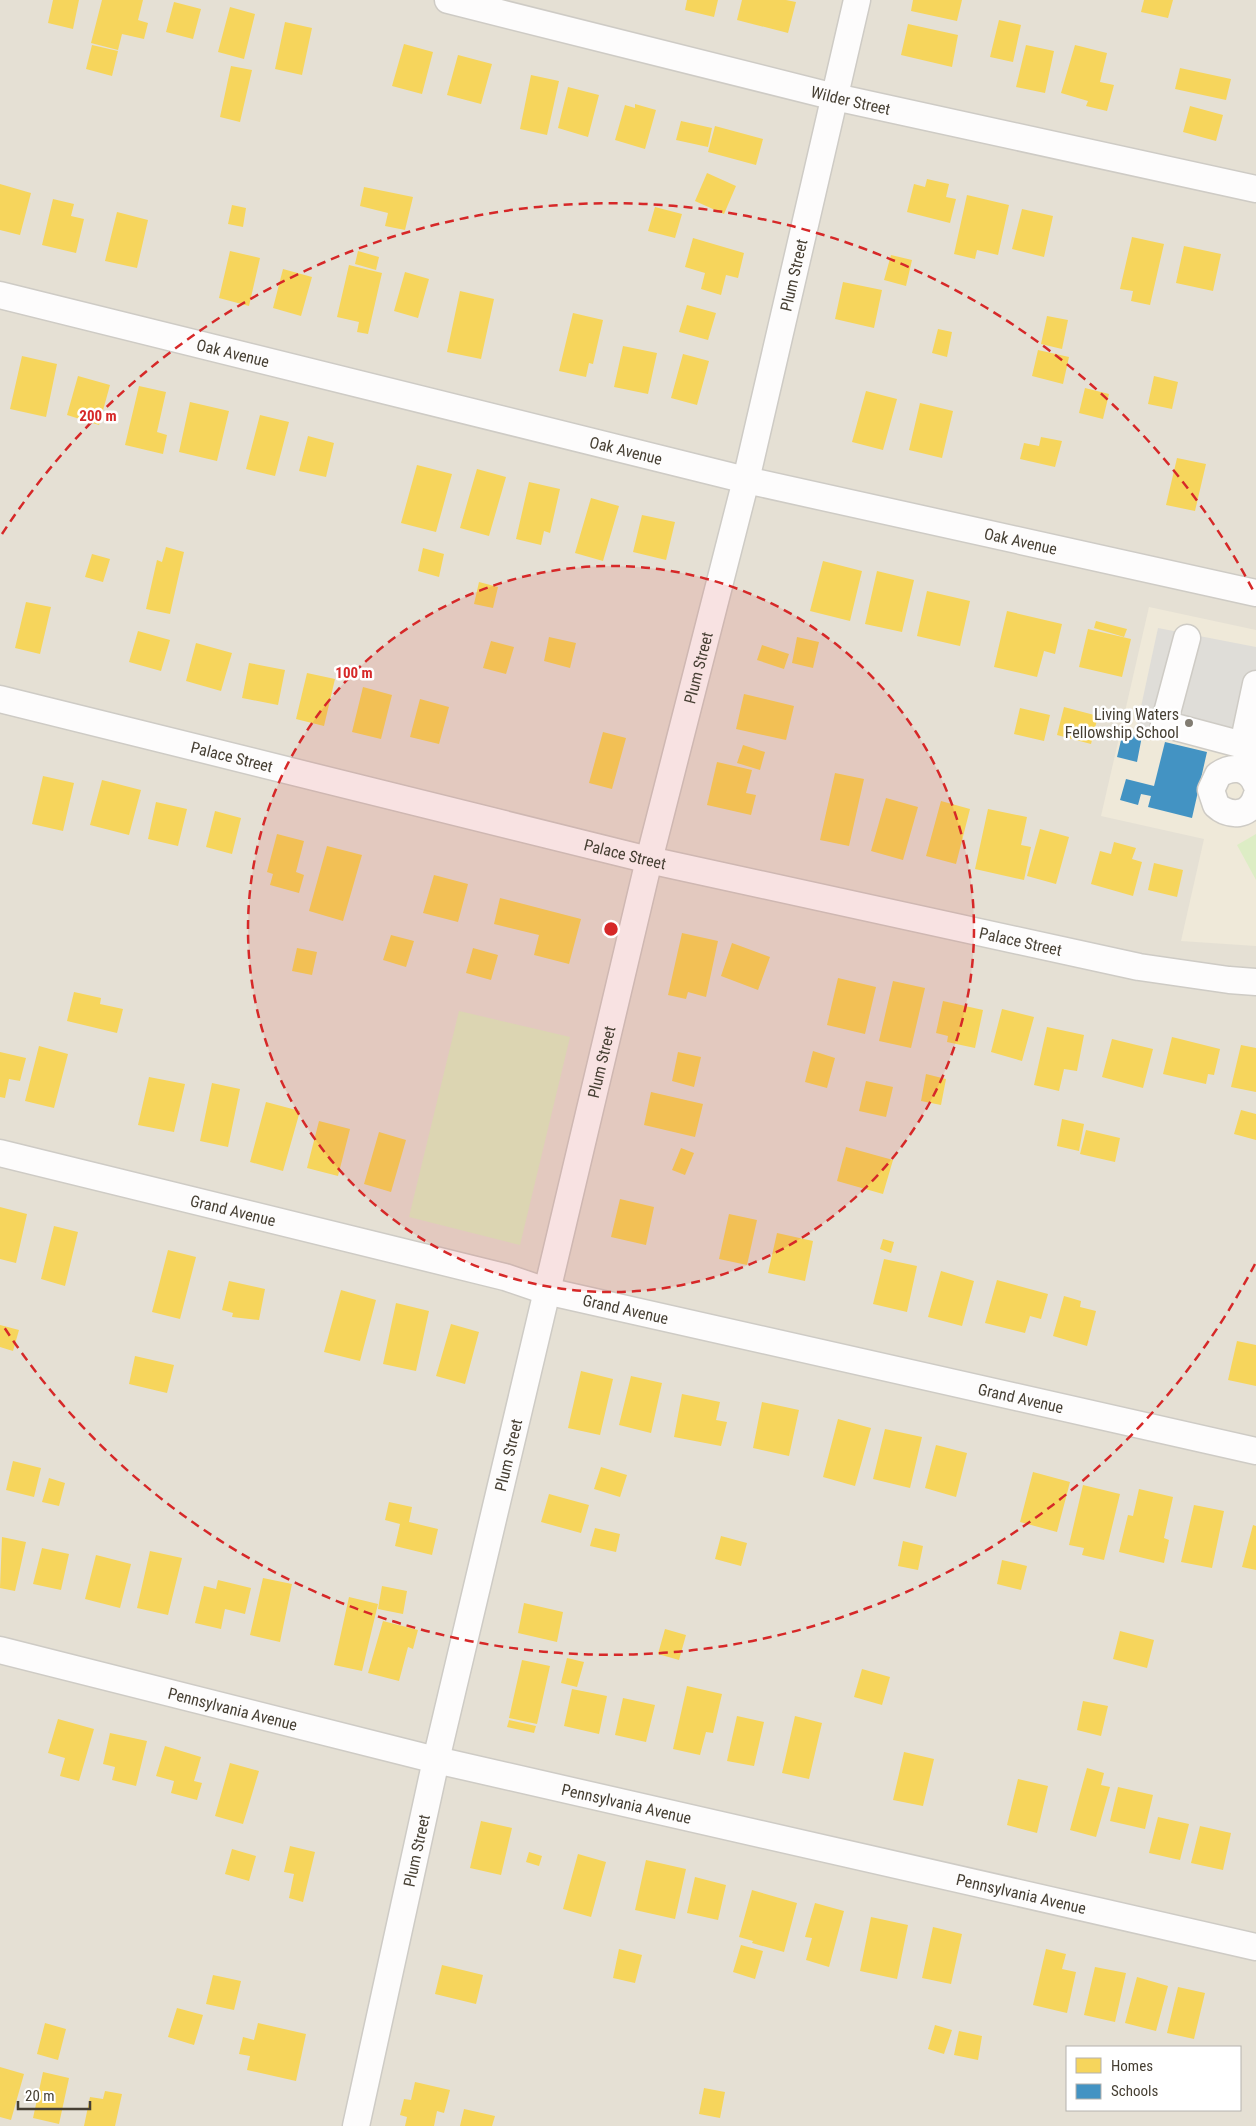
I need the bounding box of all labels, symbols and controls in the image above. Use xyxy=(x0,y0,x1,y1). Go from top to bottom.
street label: Wilder Street xyxy=(809,82,892,119)
street label: Plum Street xyxy=(776,237,811,313)
street label: Oak Avenue xyxy=(194,335,271,371)
text: 200 m xyxy=(79,407,117,425)
street label: Oak Avenue xyxy=(588,433,664,469)
street label: Oak Avenue xyxy=(982,524,1059,559)
street label: Plum Street xyxy=(680,630,717,706)
text: 100 m xyxy=(335,664,373,682)
place label: Living Waters Fellowship School xyxy=(1065,705,1179,742)
marker: Living Waters Fellowship School xyxy=(1183,717,1195,729)
street label: Palace Street xyxy=(189,738,275,776)
street label: Palace Street xyxy=(582,835,668,874)
centre of rings xyxy=(602,920,620,938)
street label: Palace Street xyxy=(977,923,1064,960)
street label: Plum Street xyxy=(584,1024,619,1100)
street label: Grand Avenue xyxy=(188,1191,278,1230)
street label: Grand Avenue xyxy=(581,1291,670,1328)
street label: Grand Avenue xyxy=(976,1380,1065,1417)
street label: Plum Street xyxy=(491,1417,526,1493)
street label: Pennsylvania Avenue xyxy=(166,1684,299,1735)
street label: Pennsylvania Avenue xyxy=(560,1780,693,1828)
street label: Plum Street xyxy=(400,1812,434,1889)
street label: Pennsylvania Avenue xyxy=(954,1870,1088,1918)
legend xyxy=(1066,2046,1241,2111)
text: Homes xyxy=(1111,2057,1153,2075)
scale bar xyxy=(18,2078,90,2110)
text: Schools xyxy=(1111,2082,1158,2100)
text: 20 m xyxy=(25,2087,55,2105)

